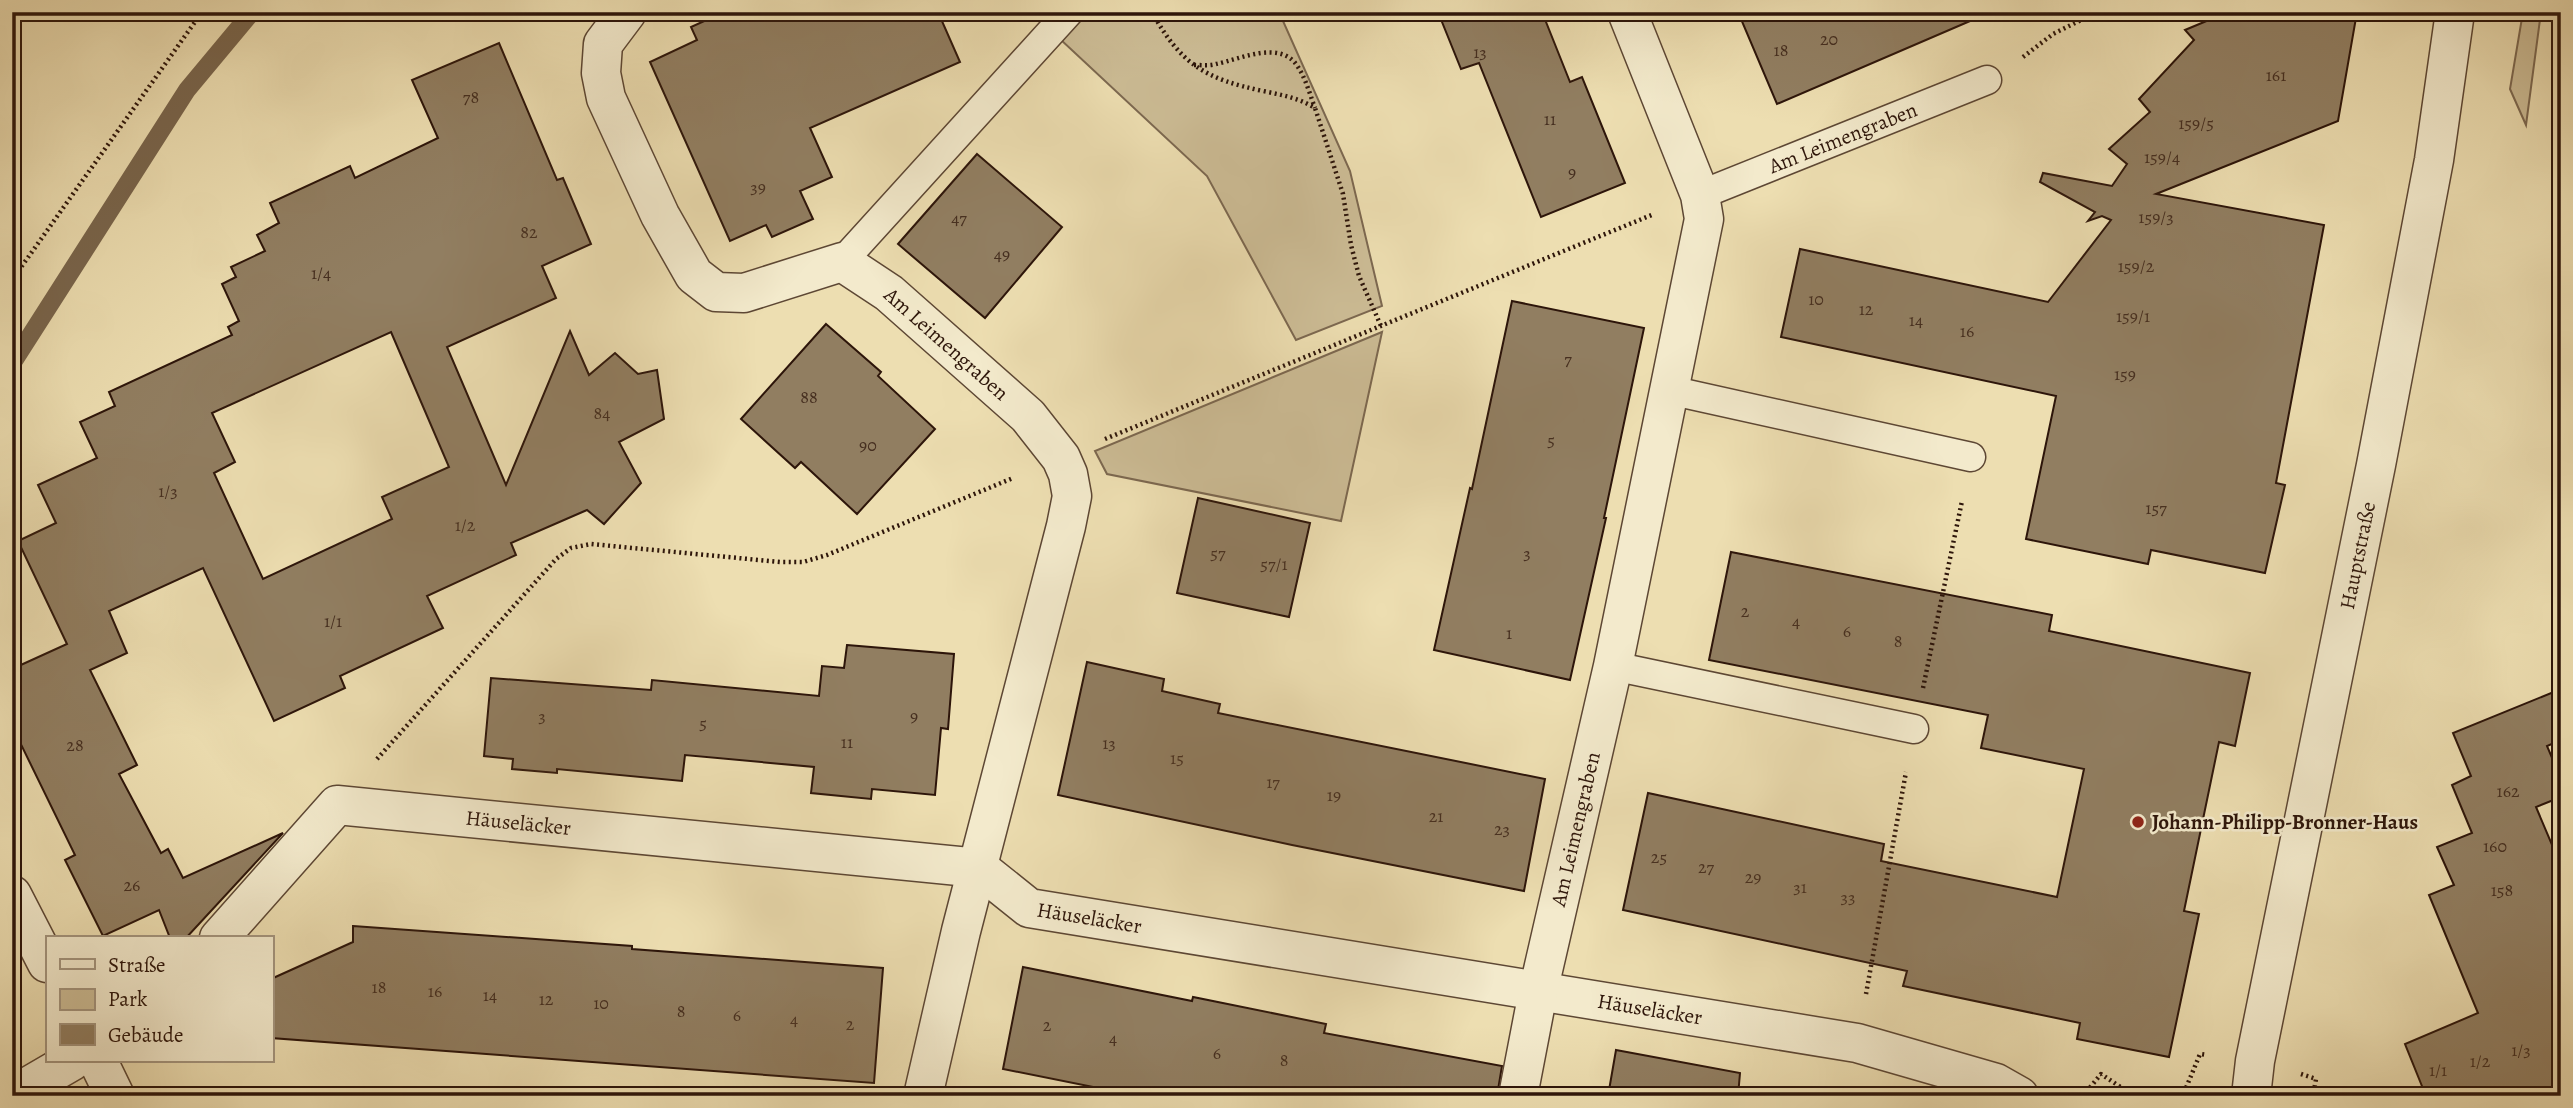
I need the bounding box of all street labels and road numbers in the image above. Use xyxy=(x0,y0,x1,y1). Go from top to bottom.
street label: Am Leimengraben xyxy=(1764,95,1921,180)
street label: Am Leimengraben xyxy=(877,280,1015,407)
street label: Hauptstraße xyxy=(2333,499,2382,612)
street label: Am Leimengraben xyxy=(1544,749,1607,910)
street label: Häuseläcker xyxy=(464,804,572,842)
street label: Häuseläcker xyxy=(1035,895,1144,940)
street label: Häuseläcker xyxy=(1595,987,1704,1032)

